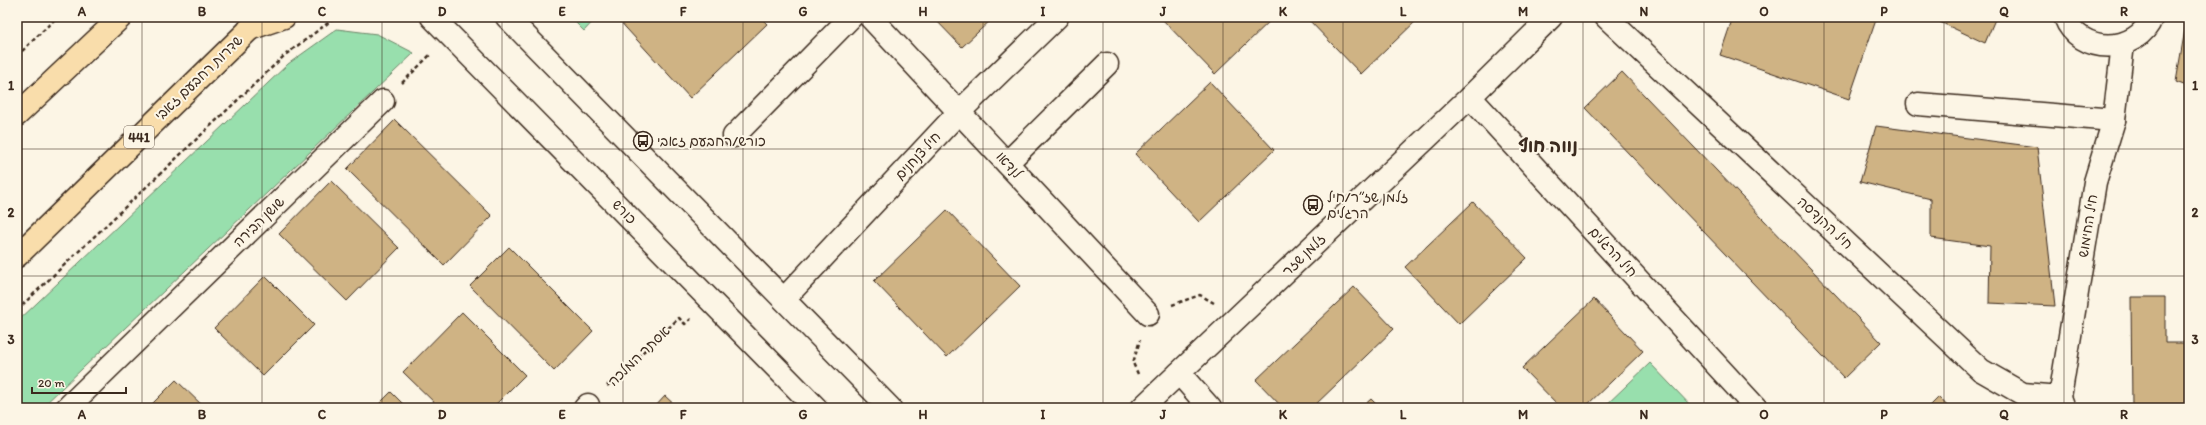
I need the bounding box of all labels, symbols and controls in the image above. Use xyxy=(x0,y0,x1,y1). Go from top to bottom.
text: A xyxy=(77,4,87,19)
text: B xyxy=(198,4,207,19)
text: C xyxy=(318,4,327,19)
text: D xyxy=(438,4,447,19)
text: E xyxy=(558,4,566,19)
text: F xyxy=(680,4,687,19)
text: G xyxy=(799,4,808,19)
text: H xyxy=(919,4,928,19)
text: I xyxy=(1041,4,1046,19)
text: J xyxy=(1159,4,1167,19)
text: K xyxy=(1279,4,1288,19)
text: L xyxy=(1400,4,1407,19)
text: M xyxy=(1518,4,1528,19)
text: N xyxy=(1640,4,1649,19)
text: O xyxy=(1759,4,1769,19)
text: P xyxy=(1880,4,1888,19)
text: Q xyxy=(1999,4,2009,19)
text: R xyxy=(2120,4,2128,19)
street label: שדרות רחבעם זאבי xyxy=(152,32,247,124)
text: 1 xyxy=(8,78,14,93)
text: 1 xyxy=(2192,78,2198,93)
road number: 441 xyxy=(124,126,154,148)
street label: חיל צנחנים xyxy=(892,129,944,183)
bus stop icon: כורש/רחבעם זאבי xyxy=(632,130,654,152)
place label: כורש/רחבעם זאבי xyxy=(657,133,766,150)
district label: נווה חוף xyxy=(1518,135,1578,157)
street label: לנדאו xyxy=(992,148,1026,183)
place label: זלמן שז״ר/חיל הרגלים xyxy=(1327,189,1408,222)
street label: שושן הבירה xyxy=(230,193,289,251)
street label: חיל ההנדסה xyxy=(1794,193,1856,253)
street label: חיל החימוש xyxy=(2075,193,2101,259)
bus stop icon: זלמן שז״ר/חיל הרגלים xyxy=(1302,194,1324,216)
street label: כורש xyxy=(608,196,640,228)
text: 2 xyxy=(8,205,15,220)
text: 2 xyxy=(2192,205,2199,220)
street label: חיל הרגלים xyxy=(1585,223,1641,281)
street label: זלמן שזר xyxy=(1279,230,1329,280)
street label: אסתר המלכה xyxy=(604,322,674,390)
text: 3 xyxy=(7,332,15,347)
text: 3 xyxy=(2191,332,2199,347)
scale bar xyxy=(32,369,126,395)
text: 20 m xyxy=(38,376,65,390)
text: A xyxy=(77,407,87,422)
text: B xyxy=(198,407,207,422)
text: C xyxy=(318,407,327,422)
text: D xyxy=(438,407,447,422)
text: E xyxy=(558,407,566,422)
text: F xyxy=(680,407,687,422)
text: G xyxy=(799,407,808,422)
text: H xyxy=(919,407,928,422)
text: I xyxy=(1041,407,1046,422)
text: J xyxy=(1159,407,1167,422)
text: K xyxy=(1279,407,1288,422)
text: L xyxy=(1400,407,1407,422)
text: M xyxy=(1518,407,1528,422)
text: N xyxy=(1640,407,1649,422)
text: O xyxy=(1759,407,1769,422)
text: P xyxy=(1880,407,1888,422)
text: Q xyxy=(1999,407,2009,422)
text: R xyxy=(2120,407,2128,422)

